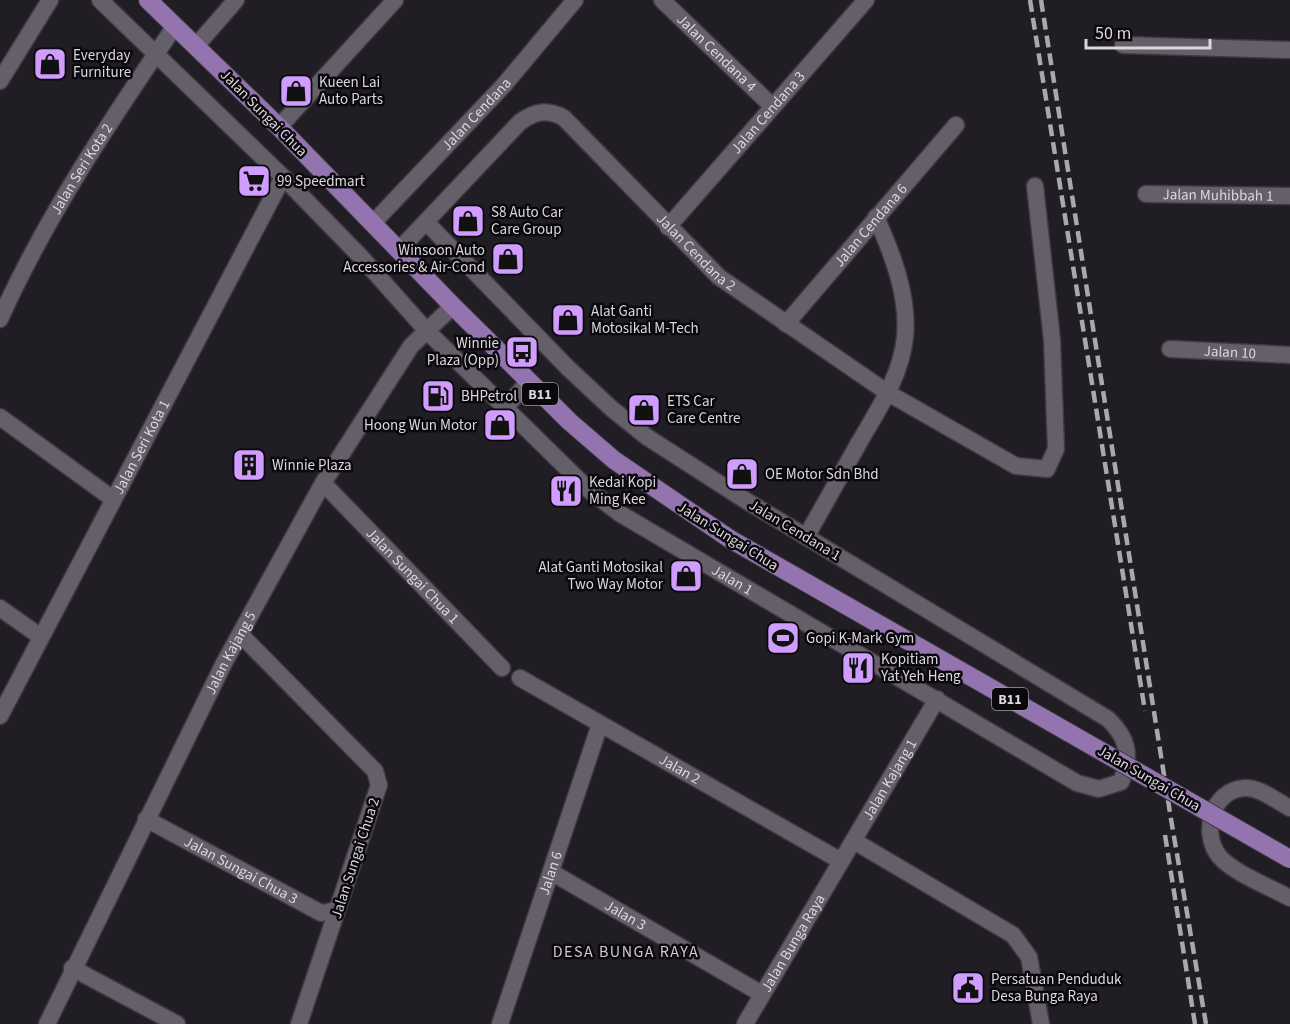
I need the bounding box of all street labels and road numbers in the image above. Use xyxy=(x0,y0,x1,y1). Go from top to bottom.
street label: Jalan Cendana 4 xyxy=(672,10,761,97)
street label: Jalan Sungai Chua xyxy=(215,65,312,162)
street label: Jalan Cendana 3 xyxy=(726,67,810,159)
street label: Jalan Cendana xyxy=(437,74,517,156)
street label: Jalan Seri Kota 2 xyxy=(46,119,118,219)
street label: Jalan Cendana 6 xyxy=(829,179,913,272)
street label: Jalan Muhibbah 1 xyxy=(1162,184,1274,207)
street label: Jalan Cendana 2 xyxy=(652,209,740,296)
street label: Jalan 10 xyxy=(1203,341,1257,364)
road number: B11 xyxy=(522,383,558,405)
street label: Jalan Seri Kota 1 xyxy=(108,396,175,498)
street label: Jalan Cendana 1 xyxy=(745,495,845,566)
street label: Jalan Sungai Chua xyxy=(673,497,782,576)
street label: Jalan Sungai Chua 1 xyxy=(361,523,464,629)
street label: Jalan 1 xyxy=(708,560,757,601)
street label: Jalan Kajang 5 xyxy=(200,608,261,698)
road number: B11 xyxy=(992,688,1028,710)
street label: Jalan Kajang 1 xyxy=(858,735,922,824)
street label: Jalan Sungai Chua xyxy=(1093,740,1204,816)
street label: Jalan 2 xyxy=(655,749,704,790)
street label: Jalan Sungai Chua 2 xyxy=(326,795,385,921)
street label: Jalan Sungai Chua 3 xyxy=(180,831,302,910)
street label: Jalan 6 xyxy=(534,849,568,898)
street label: Jalan Bunga Raya xyxy=(756,890,830,996)
street label: Jalan 3 xyxy=(601,895,650,936)

